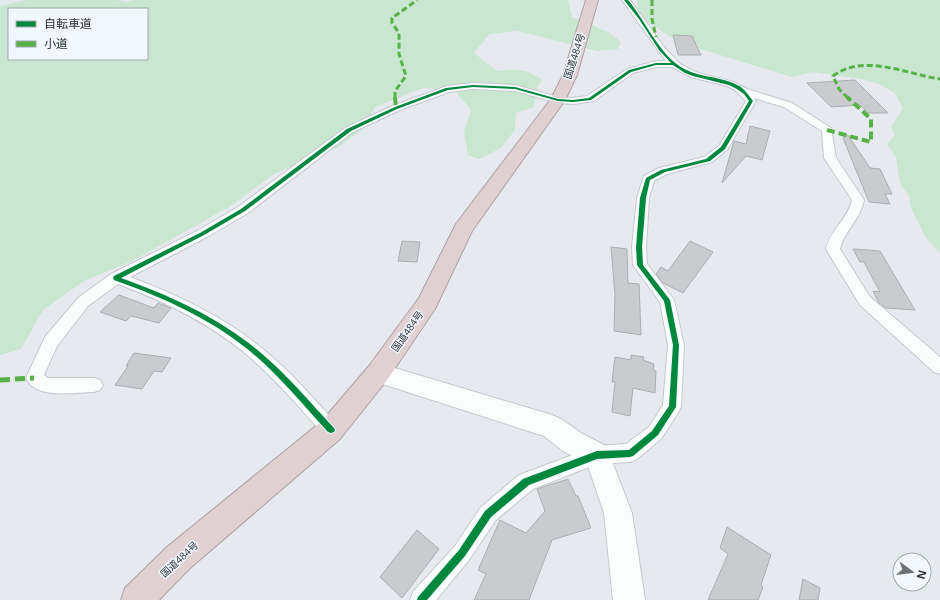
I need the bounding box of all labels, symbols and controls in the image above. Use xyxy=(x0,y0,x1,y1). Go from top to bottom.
legend xyxy=(8,8,148,60)
text: 自転車道 xyxy=(44,15,92,32)
street label: 国道484号 xyxy=(560,31,588,81)
text: 小道 xyxy=(44,35,68,52)
street label: 国道484号 xyxy=(388,308,426,354)
street label: 国道484号 xyxy=(157,538,201,580)
north arrow xyxy=(892,552,932,592)
text: N xyxy=(914,568,931,581)

